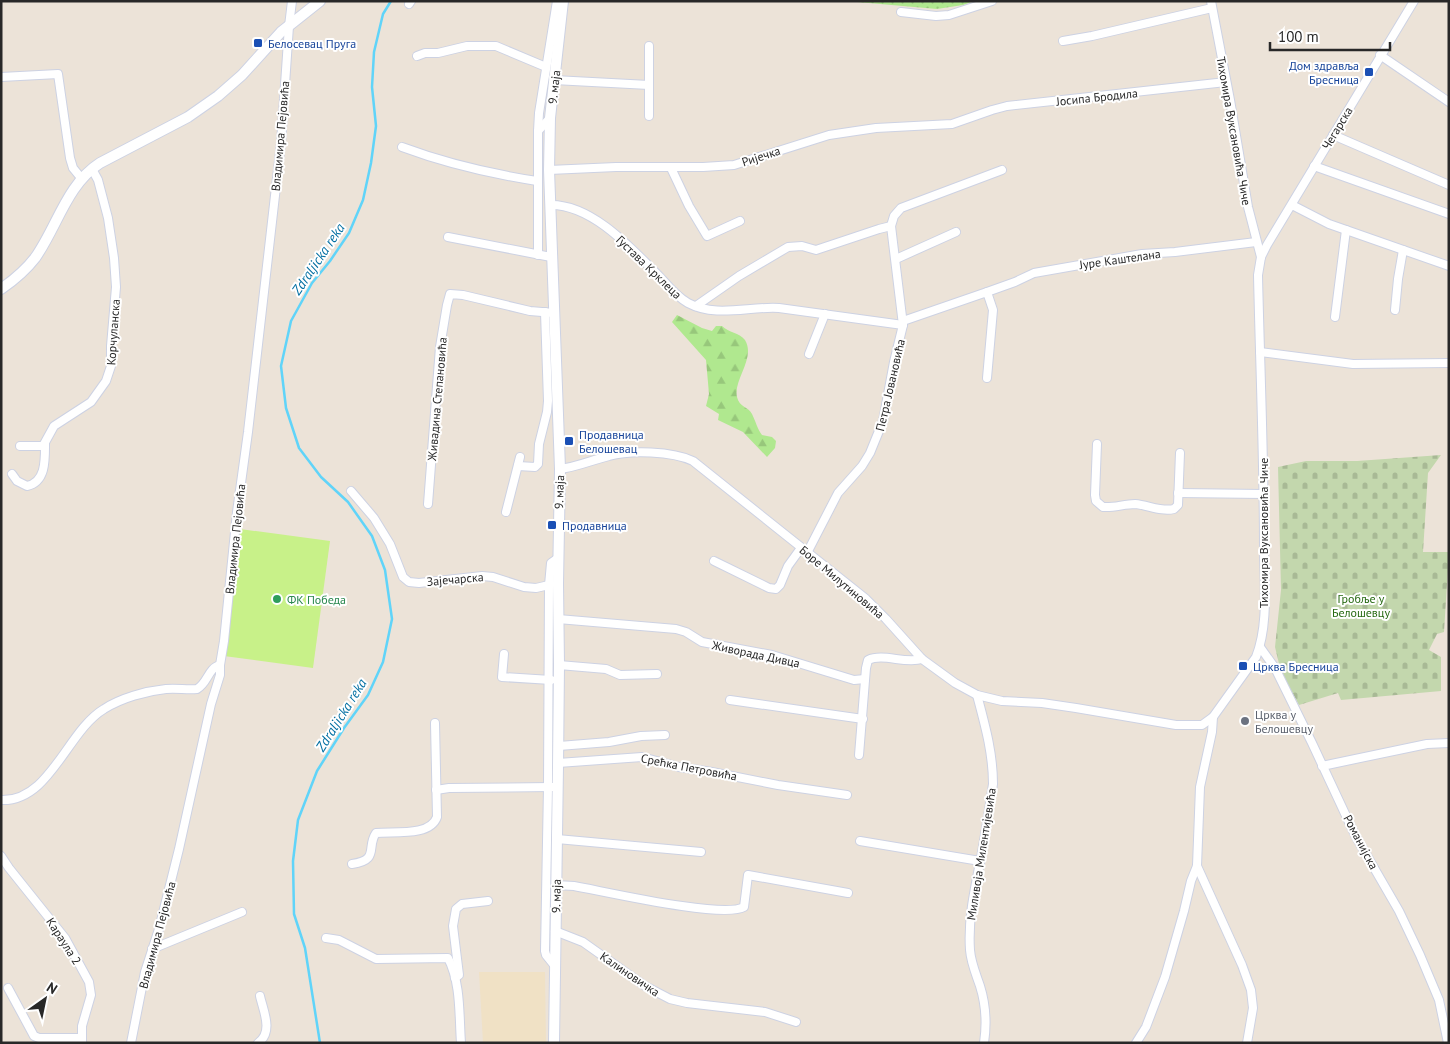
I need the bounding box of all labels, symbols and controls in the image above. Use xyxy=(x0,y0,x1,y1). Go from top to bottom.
scale bar xyxy=(1270,20,1390,52)
text: 100 m xyxy=(1278,27,1319,46)
place label: Белосевац Пруга xyxy=(268,36,356,51)
marker: Белосевац Пруга xyxy=(252,37,264,49)
street label: Тихомира Вуксановића Чиче xyxy=(1214,55,1254,207)
place label: Дом здравља Бресница xyxy=(1289,58,1359,87)
marker: Дом здравља Бресница xyxy=(1363,66,1375,78)
street label: 9. маја xyxy=(544,69,564,105)
street label: Владимира Пејовића xyxy=(268,80,292,192)
street label: Јосипа Бродила xyxy=(1054,85,1139,109)
street label: Чегарска xyxy=(1318,104,1356,152)
street label: Ријечка xyxy=(740,143,782,169)
water label: Zdraljicka reka xyxy=(287,220,349,299)
street label: Густава Крклеца xyxy=(613,232,685,302)
street label: Јуре Каштелана xyxy=(1077,246,1162,272)
street label: Корчуланска xyxy=(103,298,123,366)
street label: Живадина Степановића xyxy=(424,337,450,462)
street label: Петра Јовановића xyxy=(872,337,908,433)
place label: Продавница Белошевац xyxy=(579,427,644,456)
marker: Продавница Белошевац xyxy=(563,435,575,447)
street label: Тихомира Вуксановића Чиче xyxy=(1256,458,1271,608)
street label: 9. маја xyxy=(551,475,567,509)
street label: Владимира Пејовића xyxy=(222,483,248,595)
place label: Продавница xyxy=(562,518,627,533)
marker: Продавница xyxy=(546,519,558,531)
street label: Боре Милутиновића xyxy=(797,542,887,622)
street label: Зајечарска xyxy=(426,569,484,589)
park label: Гробље у Белошевцу xyxy=(1332,591,1390,620)
place label: ФК Победа xyxy=(287,592,346,607)
marker: ФК Победа xyxy=(271,593,283,605)
street label: Живорада Дивца xyxy=(710,637,801,671)
place label: Црква Бресница xyxy=(1253,659,1339,674)
marker: Црква Бресница xyxy=(1237,660,1249,672)
water label: Zdraljicka reka xyxy=(311,675,371,756)
place label: Црква у Белошевцу xyxy=(1255,707,1313,736)
marker: Црква у Белошевцу xyxy=(1239,715,1251,727)
street label: Срећка Петровића xyxy=(640,750,738,784)
street label: Миливоја Милентијевића xyxy=(963,787,999,921)
street label: Романијска xyxy=(1340,812,1382,872)
street label: 9. маја xyxy=(548,879,564,913)
street label: Владимира Пејовића xyxy=(135,880,179,990)
street label: Караула 2 xyxy=(43,915,85,967)
street label: Калиновичка xyxy=(597,949,663,1000)
north arrow xyxy=(20,974,70,1024)
text: N xyxy=(43,978,61,998)

